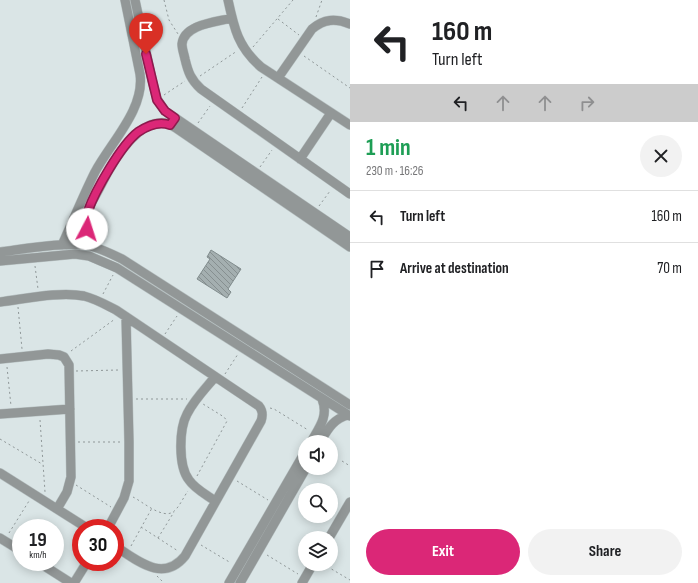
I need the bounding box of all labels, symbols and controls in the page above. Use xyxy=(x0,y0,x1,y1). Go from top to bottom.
pin xyxy=(129,13,163,54)
text: 160 m xyxy=(432,15,492,48)
icon: left xyxy=(366,16,418,68)
icon: arrive xyxy=(135,19,157,41)
text: Turn left xyxy=(432,49,483,70)
icon: left xyxy=(450,92,472,114)
icon: ahead xyxy=(492,92,514,114)
icon: ahead xyxy=(534,92,556,114)
icon: right xyxy=(576,92,598,114)
text: 1 min xyxy=(366,133,411,162)
button: close xyxy=(640,135,682,177)
text: 230 m · 16:26 xyxy=(366,163,424,179)
icon: left xyxy=(366,206,388,228)
text: Turn left xyxy=(400,207,445,226)
text: 160 m xyxy=(651,207,682,226)
position arrow xyxy=(66,208,108,250)
icon: arrive xyxy=(366,258,388,280)
text: Arrive at destination xyxy=(400,259,509,278)
text: 70 m xyxy=(657,259,682,278)
map controls xyxy=(298,435,338,571)
button: sound xyxy=(298,435,338,475)
button: search xyxy=(298,483,338,523)
speed limit sign: 30 xyxy=(72,519,124,571)
text: 19 xyxy=(29,528,47,552)
button: Exit xyxy=(366,529,520,575)
button: Share xyxy=(528,529,682,575)
button: layers xyxy=(298,531,338,571)
text: km/h xyxy=(29,549,47,561)

